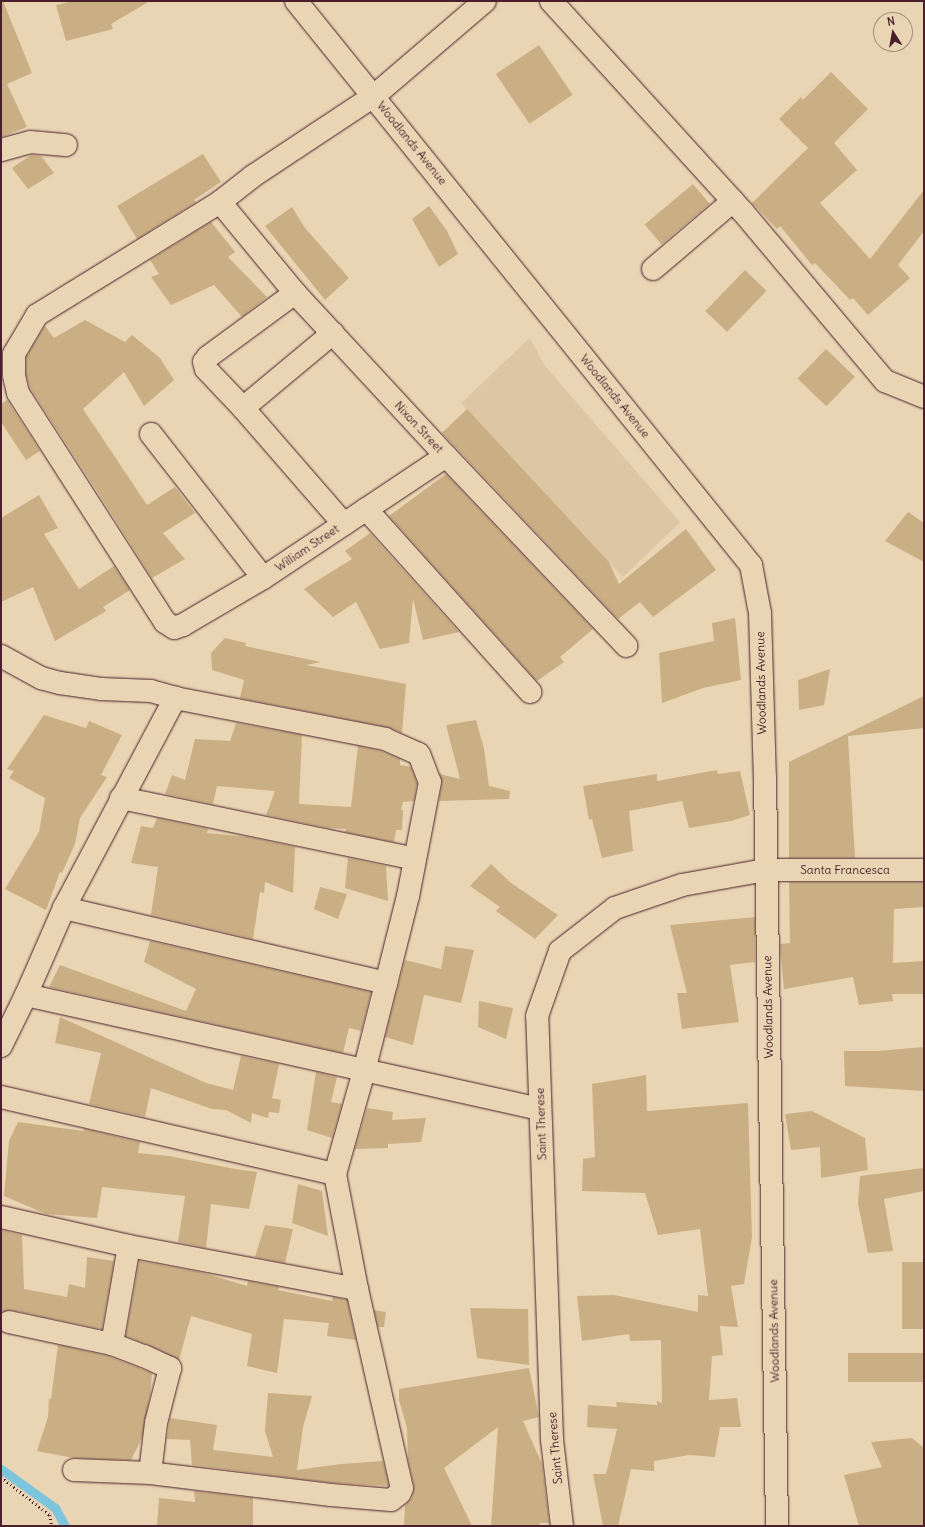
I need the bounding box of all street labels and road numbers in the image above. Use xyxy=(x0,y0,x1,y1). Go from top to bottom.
street label: Woodlands Avenue xyxy=(374,98,450,188)
street label: Woodlands Avenue xyxy=(577,351,653,441)
street label: Nixon Street xyxy=(392,398,446,456)
street label: William Street xyxy=(272,521,342,575)
street label: Woodlands Avenue xyxy=(753,631,769,735)
street label: Santa Francesca xyxy=(800,863,890,877)
street label: Woodlands Avenue xyxy=(760,955,776,1059)
street label: Saint Therese xyxy=(533,1087,549,1161)
street label: Woodlands Avenue xyxy=(766,1279,782,1383)
street label: Saint Therese xyxy=(545,1411,565,1485)

